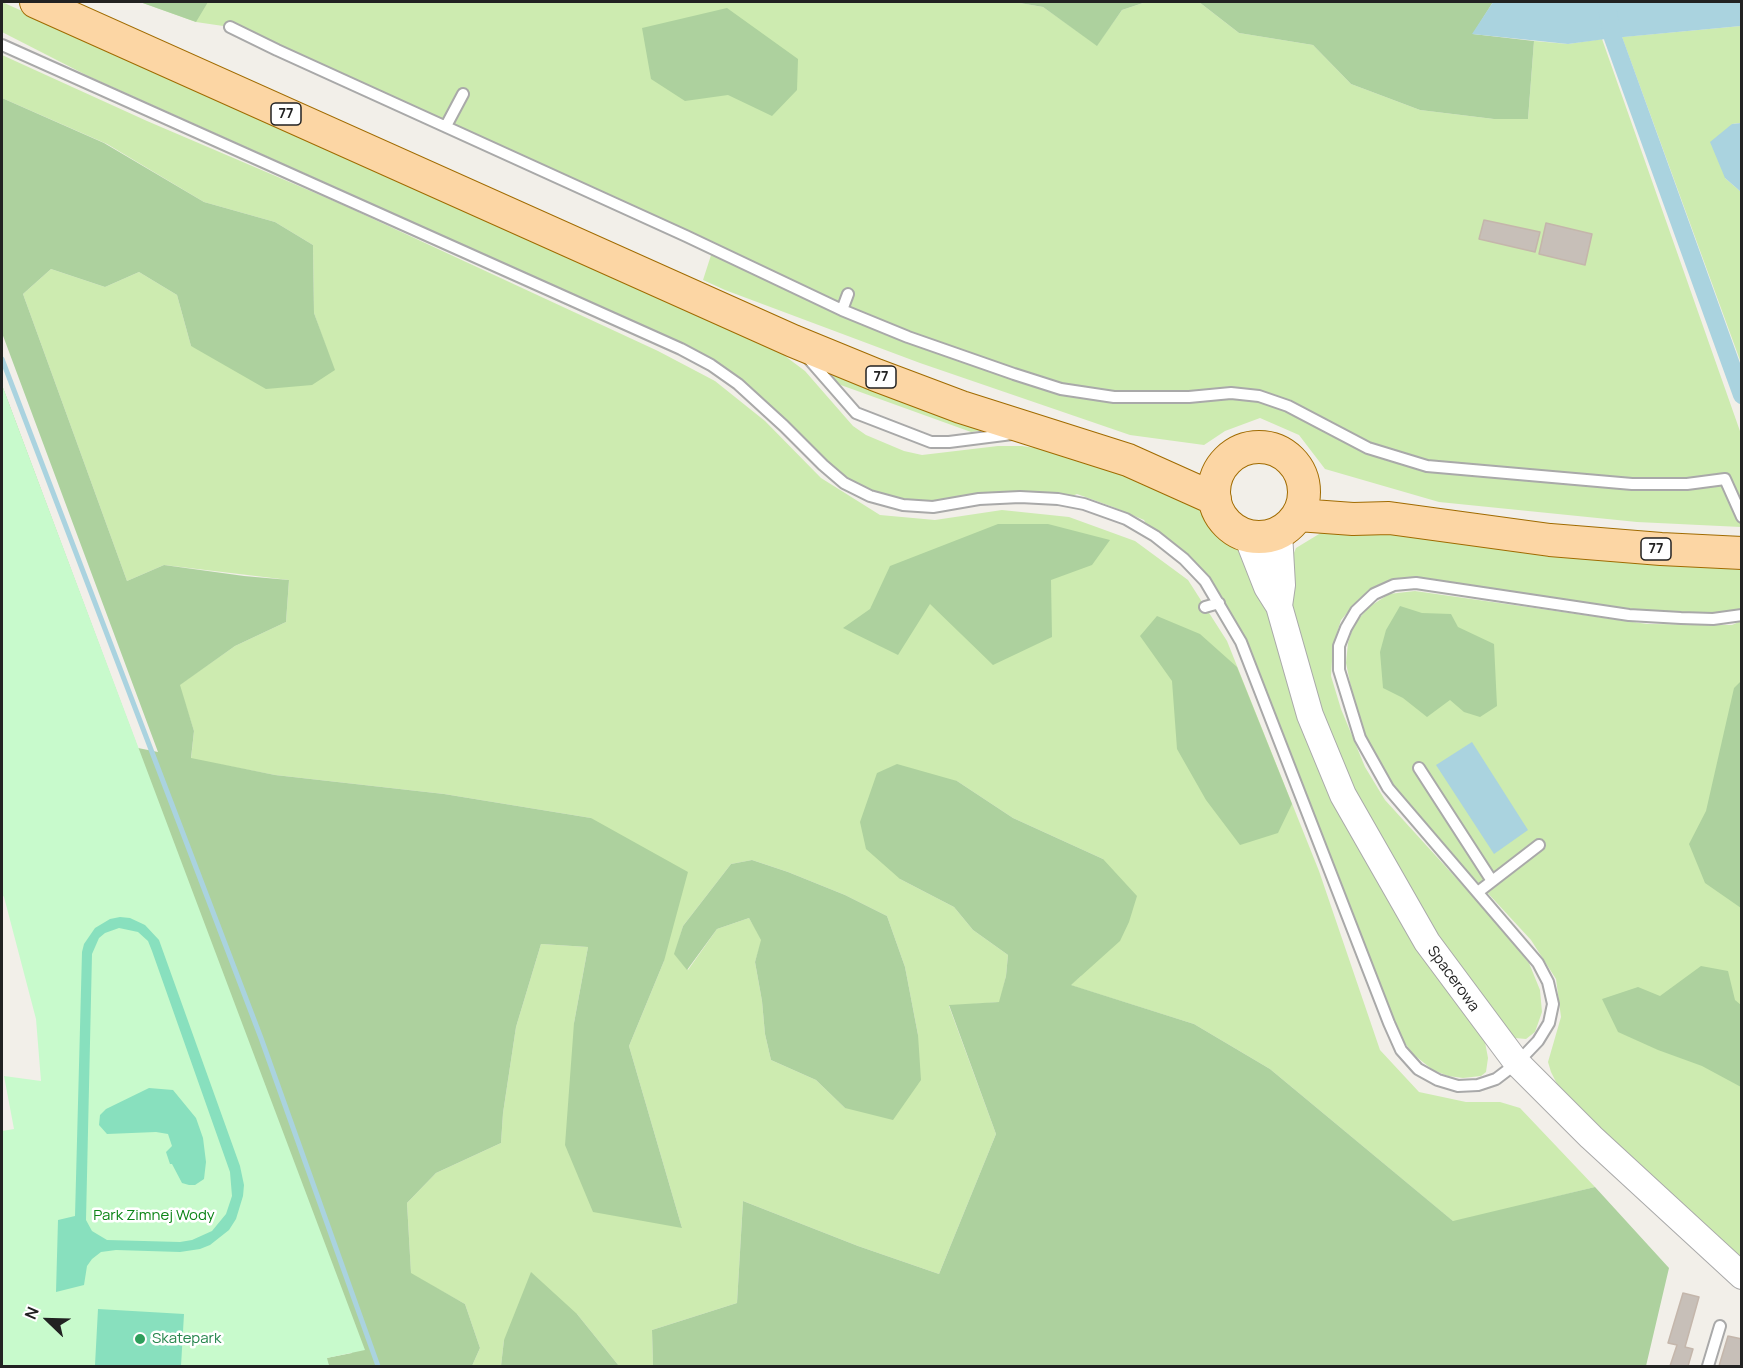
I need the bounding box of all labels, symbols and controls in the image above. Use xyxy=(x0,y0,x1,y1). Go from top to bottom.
road number: 77 xyxy=(271,103,301,125)
road number: 77 xyxy=(866,366,896,388)
road number: 77 xyxy=(1641,538,1671,560)
street label: Spacerowa xyxy=(1423,943,1483,1015)
park label: Park Zimnej Wody xyxy=(93,1207,215,1225)
north arrow xyxy=(18,1290,78,1350)
text: N xyxy=(19,1303,44,1323)
place label: Skatepark xyxy=(152,1330,221,1348)
marker: Skatepark xyxy=(133,1332,147,1346)

